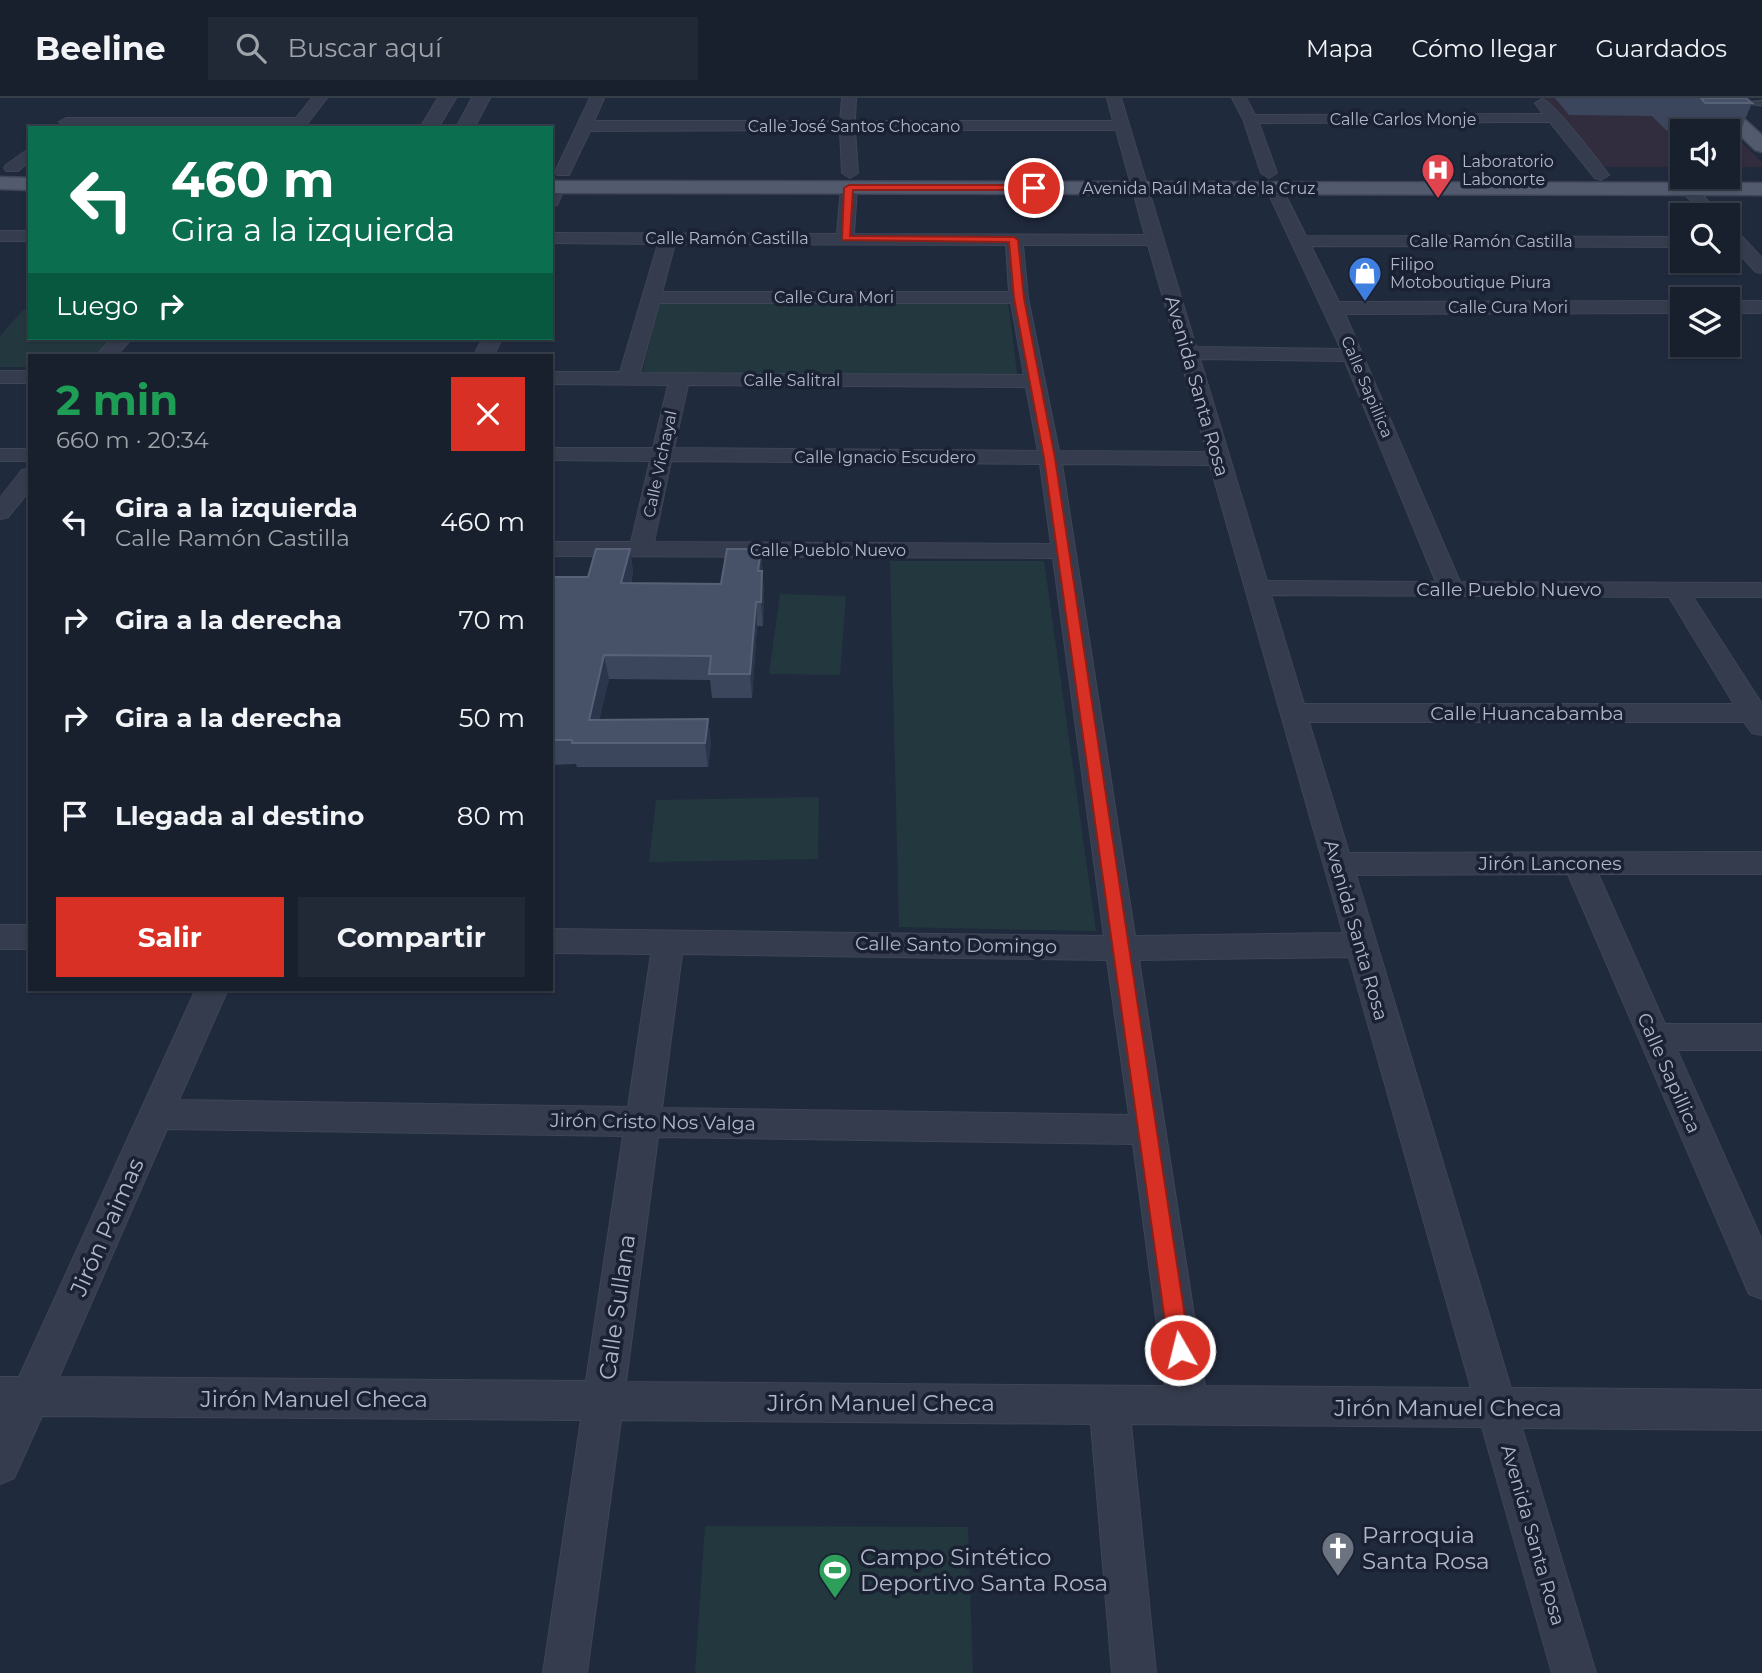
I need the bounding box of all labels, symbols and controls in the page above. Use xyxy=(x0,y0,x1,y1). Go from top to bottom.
search box xyxy=(208,17,698,80)
text: Beeline xyxy=(35,28,166,68)
icon: search xyxy=(232,29,270,67)
text: Buscar aquí xyxy=(288,32,442,64)
text: Mapa xyxy=(1306,34,1373,63)
text: Cómo llegar xyxy=(1411,34,1557,63)
text: Guardados xyxy=(1595,34,1727,63)
street label: Calle Carlos Monje xyxy=(1330,110,1476,129)
street label: Calle José Santos Chocano xyxy=(748,117,960,136)
map controls xyxy=(1670,119,1740,357)
button: sound xyxy=(1670,119,1740,189)
text: 460 m xyxy=(171,150,335,209)
hospital icon: Laboratorio Labonorte xyxy=(1419,151,1457,200)
place label: Laboratorio Labonorte xyxy=(1462,152,1554,189)
icon: left xyxy=(56,154,147,245)
pin xyxy=(1004,158,1064,218)
icon: arrive xyxy=(1015,169,1053,207)
street label: Avenida Raúl Mata de la Cruz xyxy=(1083,179,1315,198)
button: search xyxy=(1670,203,1740,273)
text: Gira a la izquierda xyxy=(171,210,455,249)
street label: Calle Ramón Castilla xyxy=(645,229,809,248)
street label: Calle Ramón Castilla xyxy=(1409,232,1573,251)
shop icon: Filipo Motoboutique Piura xyxy=(1346,254,1384,303)
place label: Filipo Motoboutique Piura xyxy=(1390,255,1551,292)
icon: right xyxy=(152,287,190,325)
button: layers xyxy=(1670,287,1740,357)
street label: Calle Cura Mori xyxy=(774,288,894,307)
text: Luego xyxy=(56,290,138,322)
street label: Avenida Santa Rosa xyxy=(1160,293,1234,479)
street label: Calle Cura Mori xyxy=(1448,298,1568,317)
street label: Calle Sapillica xyxy=(1337,333,1397,441)
street label: Calle Salitral xyxy=(744,371,840,390)
text: 2 min xyxy=(56,374,178,426)
button: close xyxy=(451,377,525,451)
street label: Calle Vichayal xyxy=(639,409,681,519)
text: 660 m · 20:34 xyxy=(56,426,209,454)
street label: Calle Ignacio Escudero xyxy=(794,448,976,467)
text: Gira a la izquierda xyxy=(115,492,358,524)
icon: left xyxy=(56,503,94,541)
text: 460 m xyxy=(440,506,525,538)
text: Calle Ramón Castilla xyxy=(115,524,350,552)
street label: Calle Pueblo Nuevo xyxy=(750,541,906,560)
street label: Calle Pueblo Nuevo xyxy=(1416,578,1602,601)
icon: right xyxy=(56,601,94,639)
text: Gira a la derecha xyxy=(115,604,342,636)
text: 70 m xyxy=(459,604,525,636)
icon: right xyxy=(56,699,94,737)
text: Gira a la derecha xyxy=(115,702,342,734)
text: 50 m xyxy=(459,702,525,734)
street label: Calle Huancabamba xyxy=(1430,702,1624,725)
icon: arrive xyxy=(56,797,94,835)
text: Llegada al destino xyxy=(115,800,364,832)
text: 80 m xyxy=(457,800,525,832)
street label: Avenida Santa Rosa xyxy=(1319,837,1393,1023)
street label: Jirón Lancones xyxy=(1477,852,1622,875)
button: Salir xyxy=(56,897,284,977)
button: Compartir xyxy=(298,897,525,977)
street label: Calle Santo Domingo xyxy=(855,932,1057,958)
street label: Calle Sapillica xyxy=(1632,1009,1706,1137)
street label: Jirón Cristo Nos Valga xyxy=(549,1109,756,1135)
street label: Jirón Paimas xyxy=(64,1154,150,1301)
street label: Calle Sullana xyxy=(593,1232,641,1382)
position arrow xyxy=(1143,1313,1217,1387)
street label: Jirón Manuel Checa xyxy=(199,1385,428,1413)
street label: Jirón Manuel Checa xyxy=(766,1389,995,1417)
street label: Jirón Manuel Checa xyxy=(1333,1394,1562,1422)
street label: Avenida Santa Rosa xyxy=(1496,1442,1570,1628)
place label: Parroquia Santa Rosa xyxy=(1362,1521,1490,1575)
church icon: Parroquia Santa Rosa xyxy=(1319,1529,1357,1578)
place label: Campo Sintético Deportivo Santa Rosa xyxy=(860,1543,1108,1597)
sports icon: Campo Sintético Deportivo Santa Rosa xyxy=(816,1551,854,1600)

